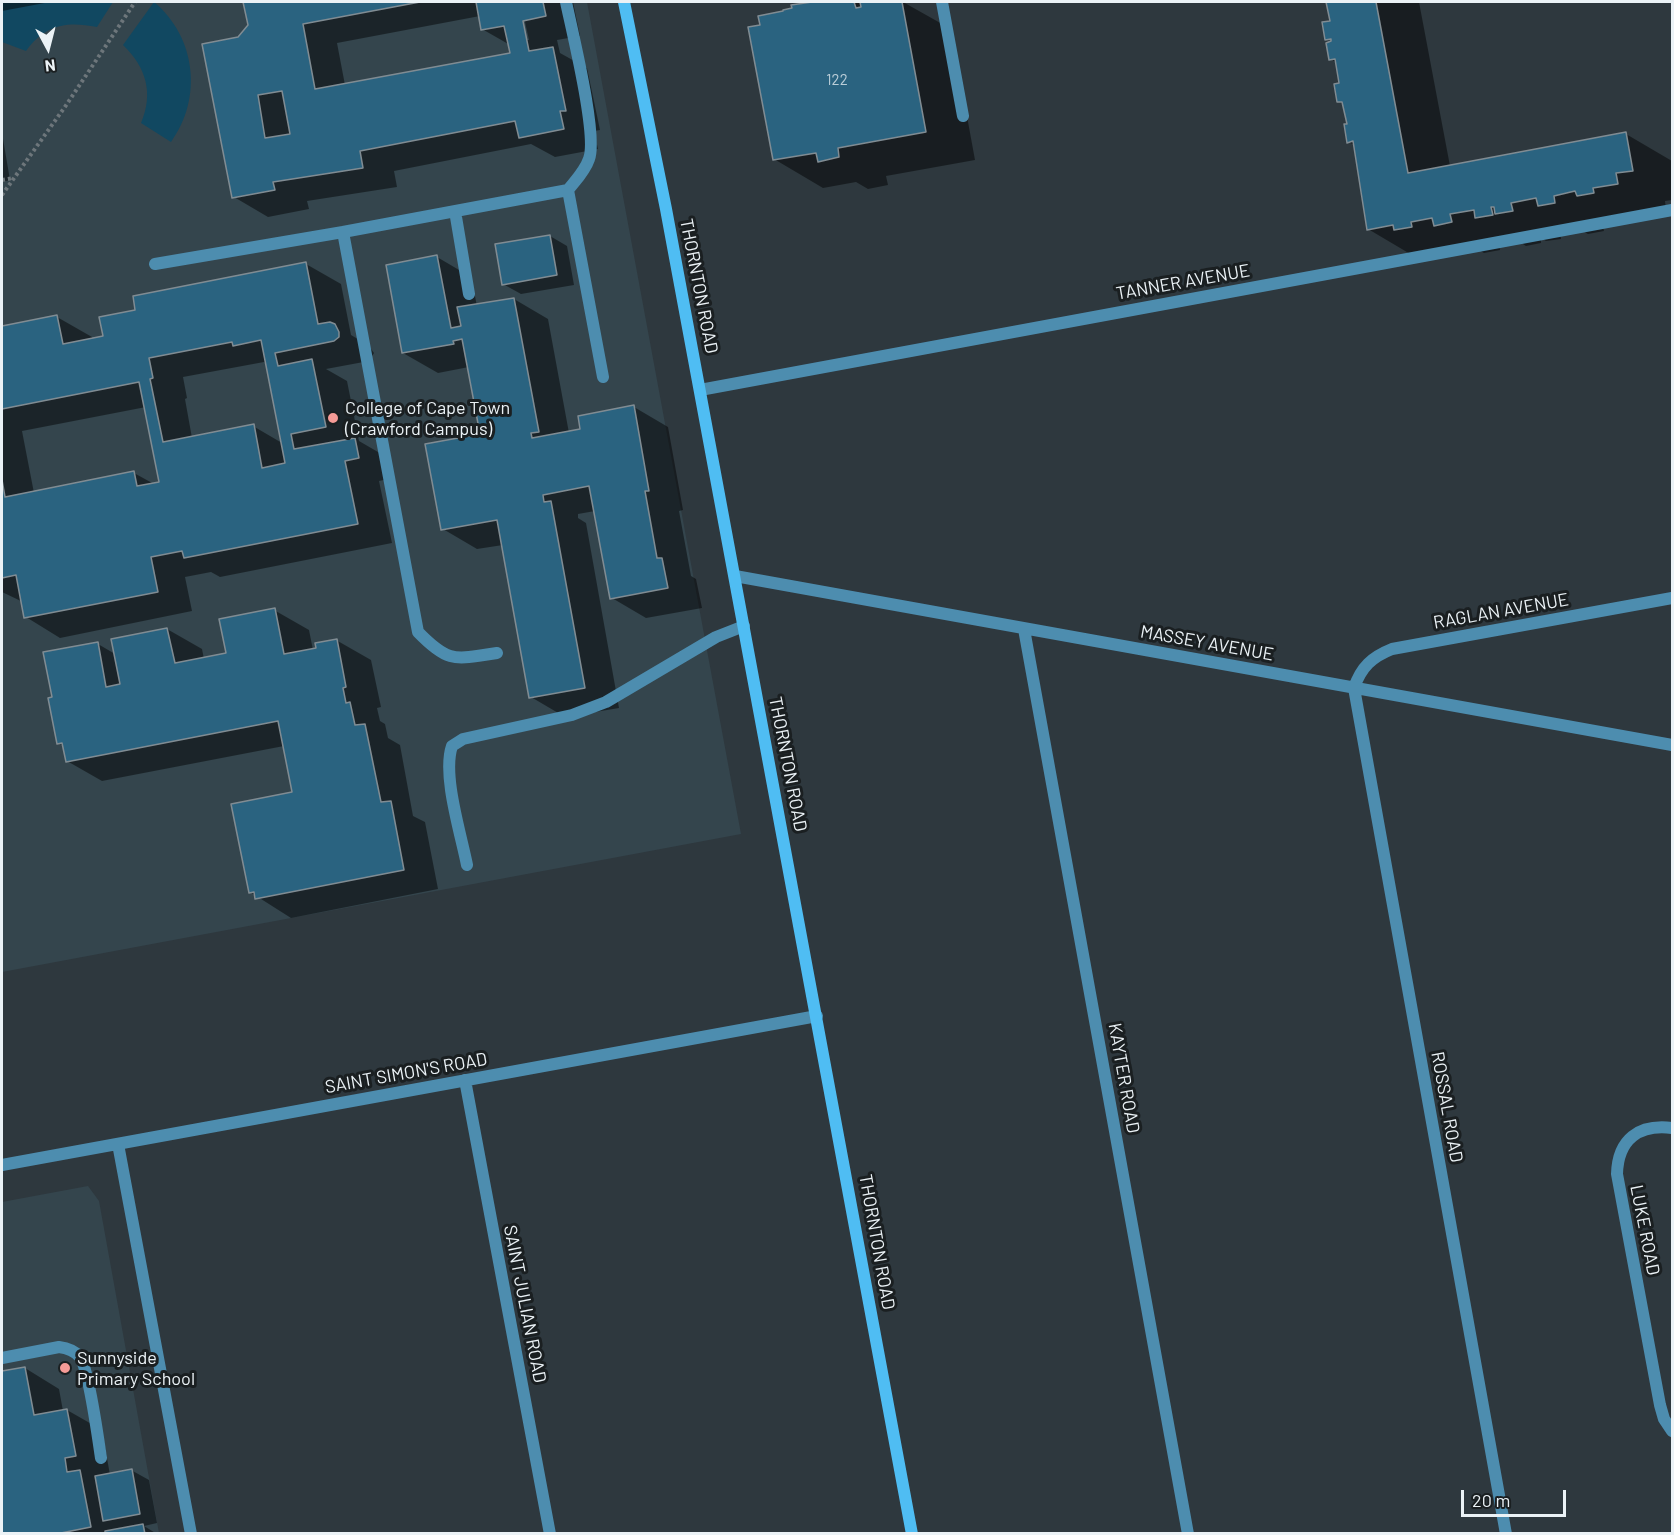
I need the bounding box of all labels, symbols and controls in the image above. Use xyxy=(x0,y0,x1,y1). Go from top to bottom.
north arrow xyxy=(18,18,78,78)
text: N xyxy=(44,56,57,76)
house number: 122 xyxy=(826,71,848,89)
street label: THORNTON ROAD xyxy=(675,217,723,355)
street label: TANNER AVENUE xyxy=(1114,260,1252,304)
place label: College of Cape Town (Crawford Campus) xyxy=(345,397,510,440)
marker: College of Cape Town (Crawford Campus) xyxy=(326,411,340,425)
street label: RAGLAN AVENUE xyxy=(1432,588,1570,634)
street label: MASSEY AVENUE xyxy=(1139,621,1275,665)
street label: THORNTON ROAD xyxy=(764,695,812,833)
street label: KAYTER ROAD xyxy=(1104,1021,1144,1135)
street label: SAINT SIMON'S ROAD xyxy=(323,1048,489,1098)
street label: ROSSAL ROAD xyxy=(1427,1050,1467,1164)
street label: THORNTON ROAD xyxy=(854,1173,900,1311)
street label: LUKE ROAD xyxy=(1626,1183,1664,1277)
street label: SAINT JULIAN ROAD xyxy=(499,1223,551,1385)
place label: Sunnyside Primary School xyxy=(77,1347,195,1390)
marker: Sunnyside Primary School xyxy=(58,1361,72,1375)
scale bar xyxy=(1464,1478,1569,1516)
text: 20 m xyxy=(1472,1489,1510,1511)

